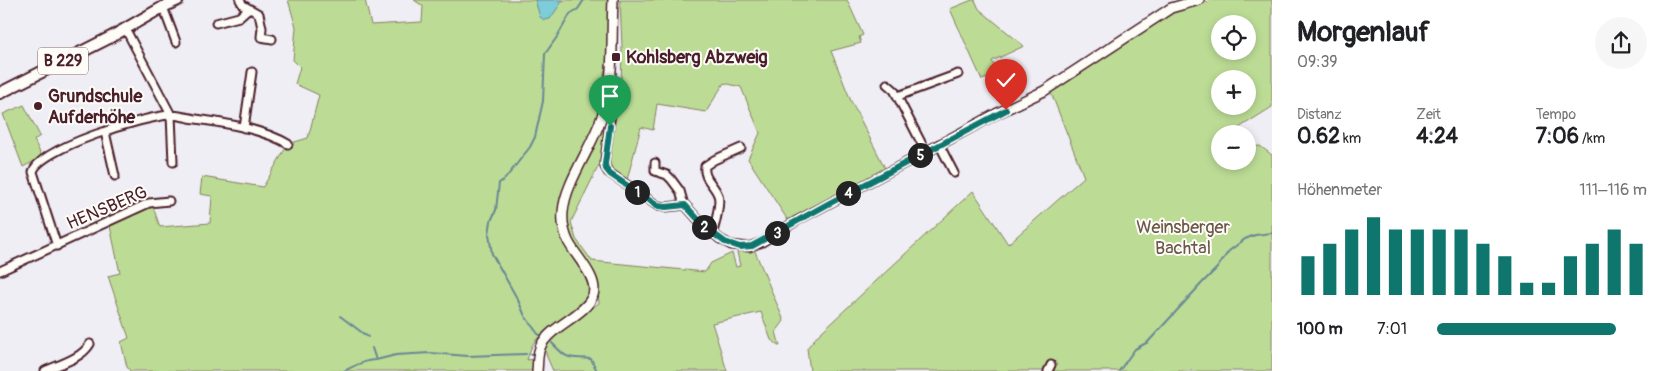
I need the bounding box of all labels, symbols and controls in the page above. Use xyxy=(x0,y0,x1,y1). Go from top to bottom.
map controls xyxy=(1211,15,1256,170)
button: locate xyxy=(1211,15,1256,60)
text: Morgenlauf xyxy=(1297,15,1430,50)
button: share xyxy=(1595,17,1647,69)
place label: Kohlsberg Abzweig xyxy=(626,46,768,69)
road number: B 229 xyxy=(38,48,88,74)
marker: Kohlsberg Abzweig xyxy=(610,51,622,63)
text: 09:39 xyxy=(1297,52,1338,72)
pin xyxy=(985,59,1027,110)
icon: check xyxy=(992,66,1020,94)
button: + xyxy=(1211,70,1256,115)
pin xyxy=(589,75,631,126)
icon: arrive xyxy=(596,82,624,110)
place label: Grundschule Aufderhöhe xyxy=(48,85,143,129)
marker: Grundschule Aufderhöhe xyxy=(32,100,44,112)
text: Distanz xyxy=(1297,106,1341,123)
text: Zeit xyxy=(1416,106,1441,123)
text: Tempo xyxy=(1536,106,1576,123)
text: 0.62 xyxy=(1297,123,1340,150)
text: 4:24 xyxy=(1416,123,1458,150)
text: 7:06 xyxy=(1536,123,1579,150)
button: − xyxy=(1211,125,1256,170)
text: km xyxy=(1340,130,1361,147)
text: /km xyxy=(1579,130,1605,147)
pin: 5 xyxy=(908,142,932,168)
text: 5 xyxy=(917,147,924,164)
pin: 1 xyxy=(624,180,650,204)
pin: 4 xyxy=(836,180,860,206)
text: Höhenmeter xyxy=(1297,180,1382,200)
text: 111–116 m xyxy=(1579,180,1647,200)
street label: HENSBERG xyxy=(63,181,151,235)
text: 1 xyxy=(635,184,640,201)
text: 4 xyxy=(844,185,853,202)
pin: 2 xyxy=(692,214,716,240)
park label: Weinsberger Bachtal xyxy=(1136,216,1230,260)
text: 2 xyxy=(701,219,708,236)
pin: 3 xyxy=(764,220,790,246)
text: 3 xyxy=(774,225,781,242)
text: 100 m xyxy=(1297,319,1343,339)
text: 7:01 xyxy=(1377,319,1407,339)

